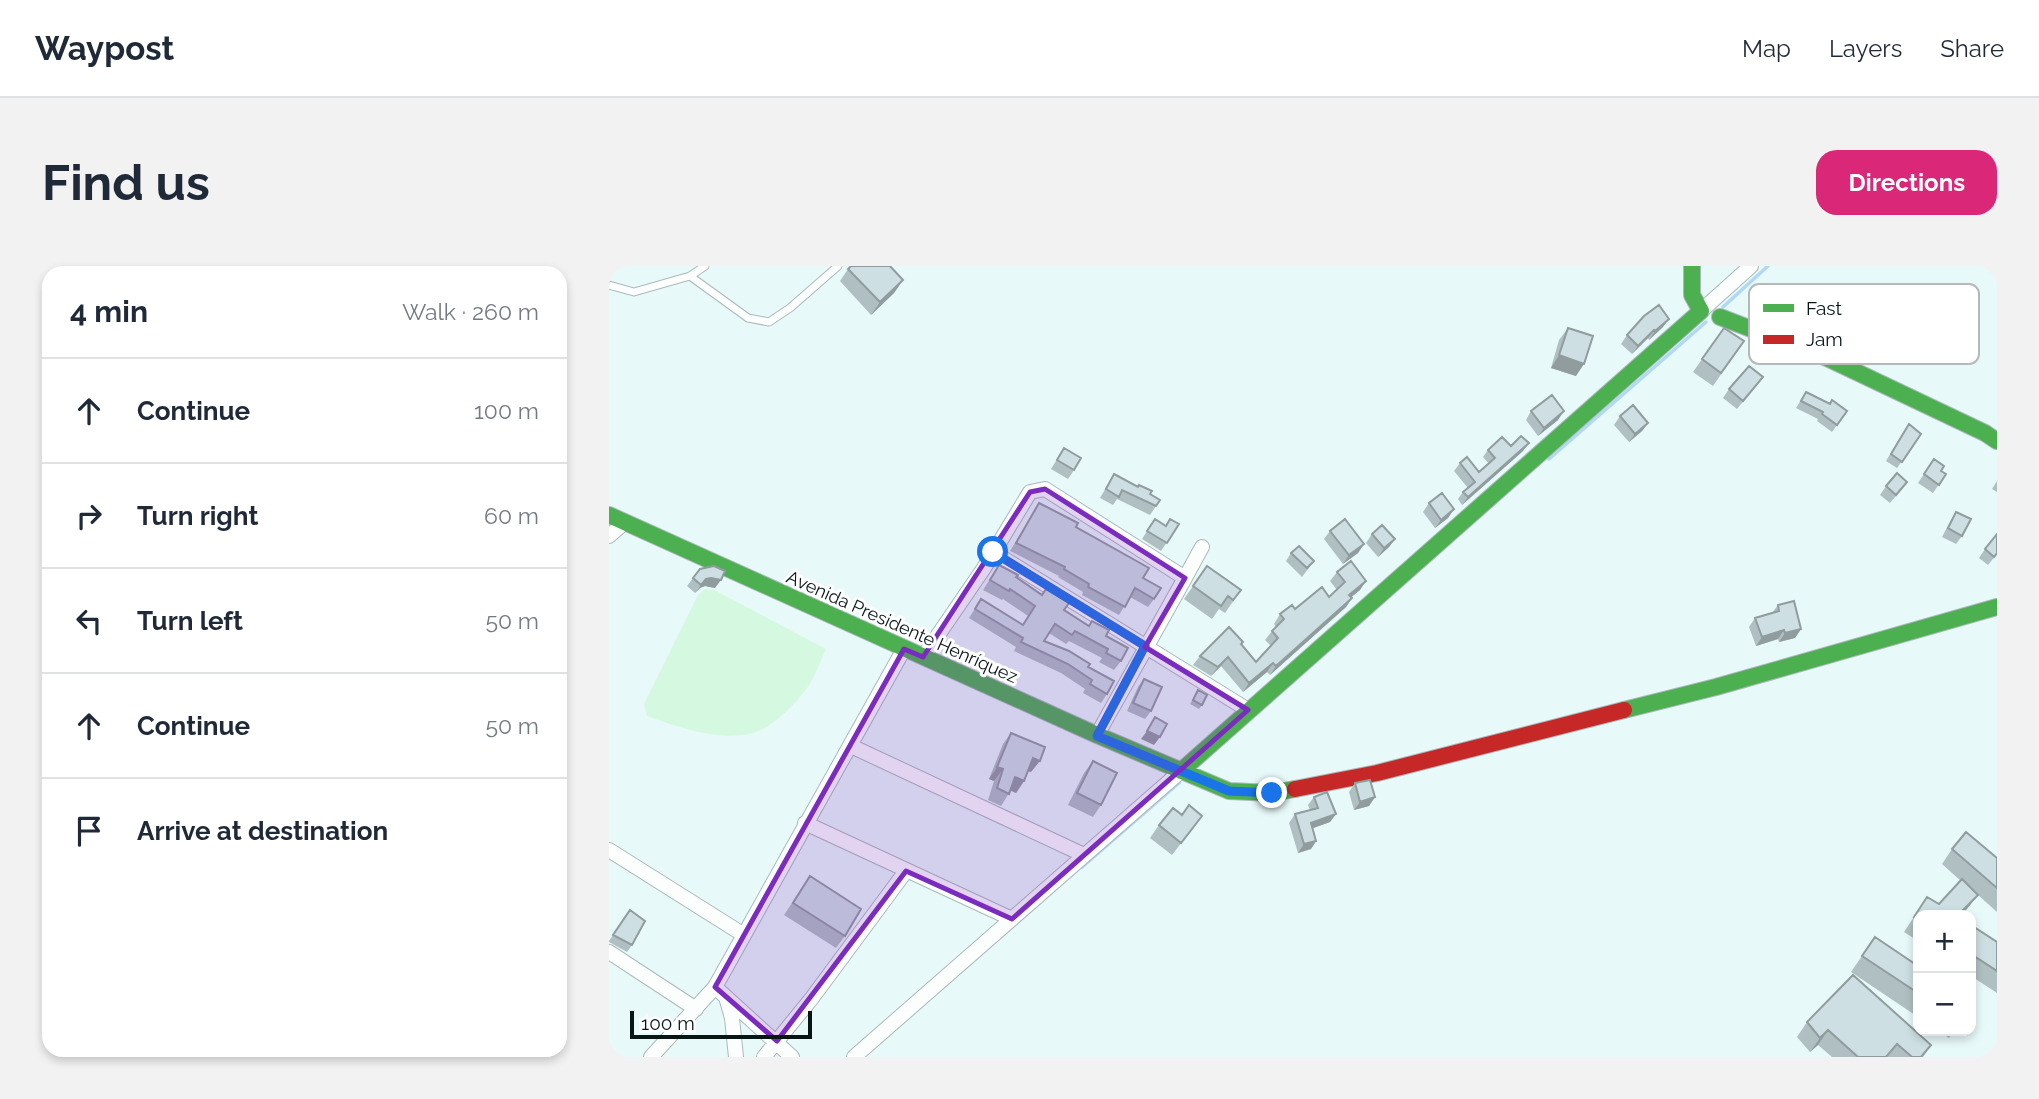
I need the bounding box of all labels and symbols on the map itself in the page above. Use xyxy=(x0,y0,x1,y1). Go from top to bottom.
legend xyxy=(1749,284,1979,364)
text: Fast xyxy=(1806,297,1842,319)
text: Jam xyxy=(1806,328,1843,350)
route start xyxy=(977,536,1008,567)
street label: Avenida Presidente Henríquez xyxy=(783,566,1021,687)
route end xyxy=(1256,777,1287,808)
scale bar xyxy=(630,1008,812,1040)

